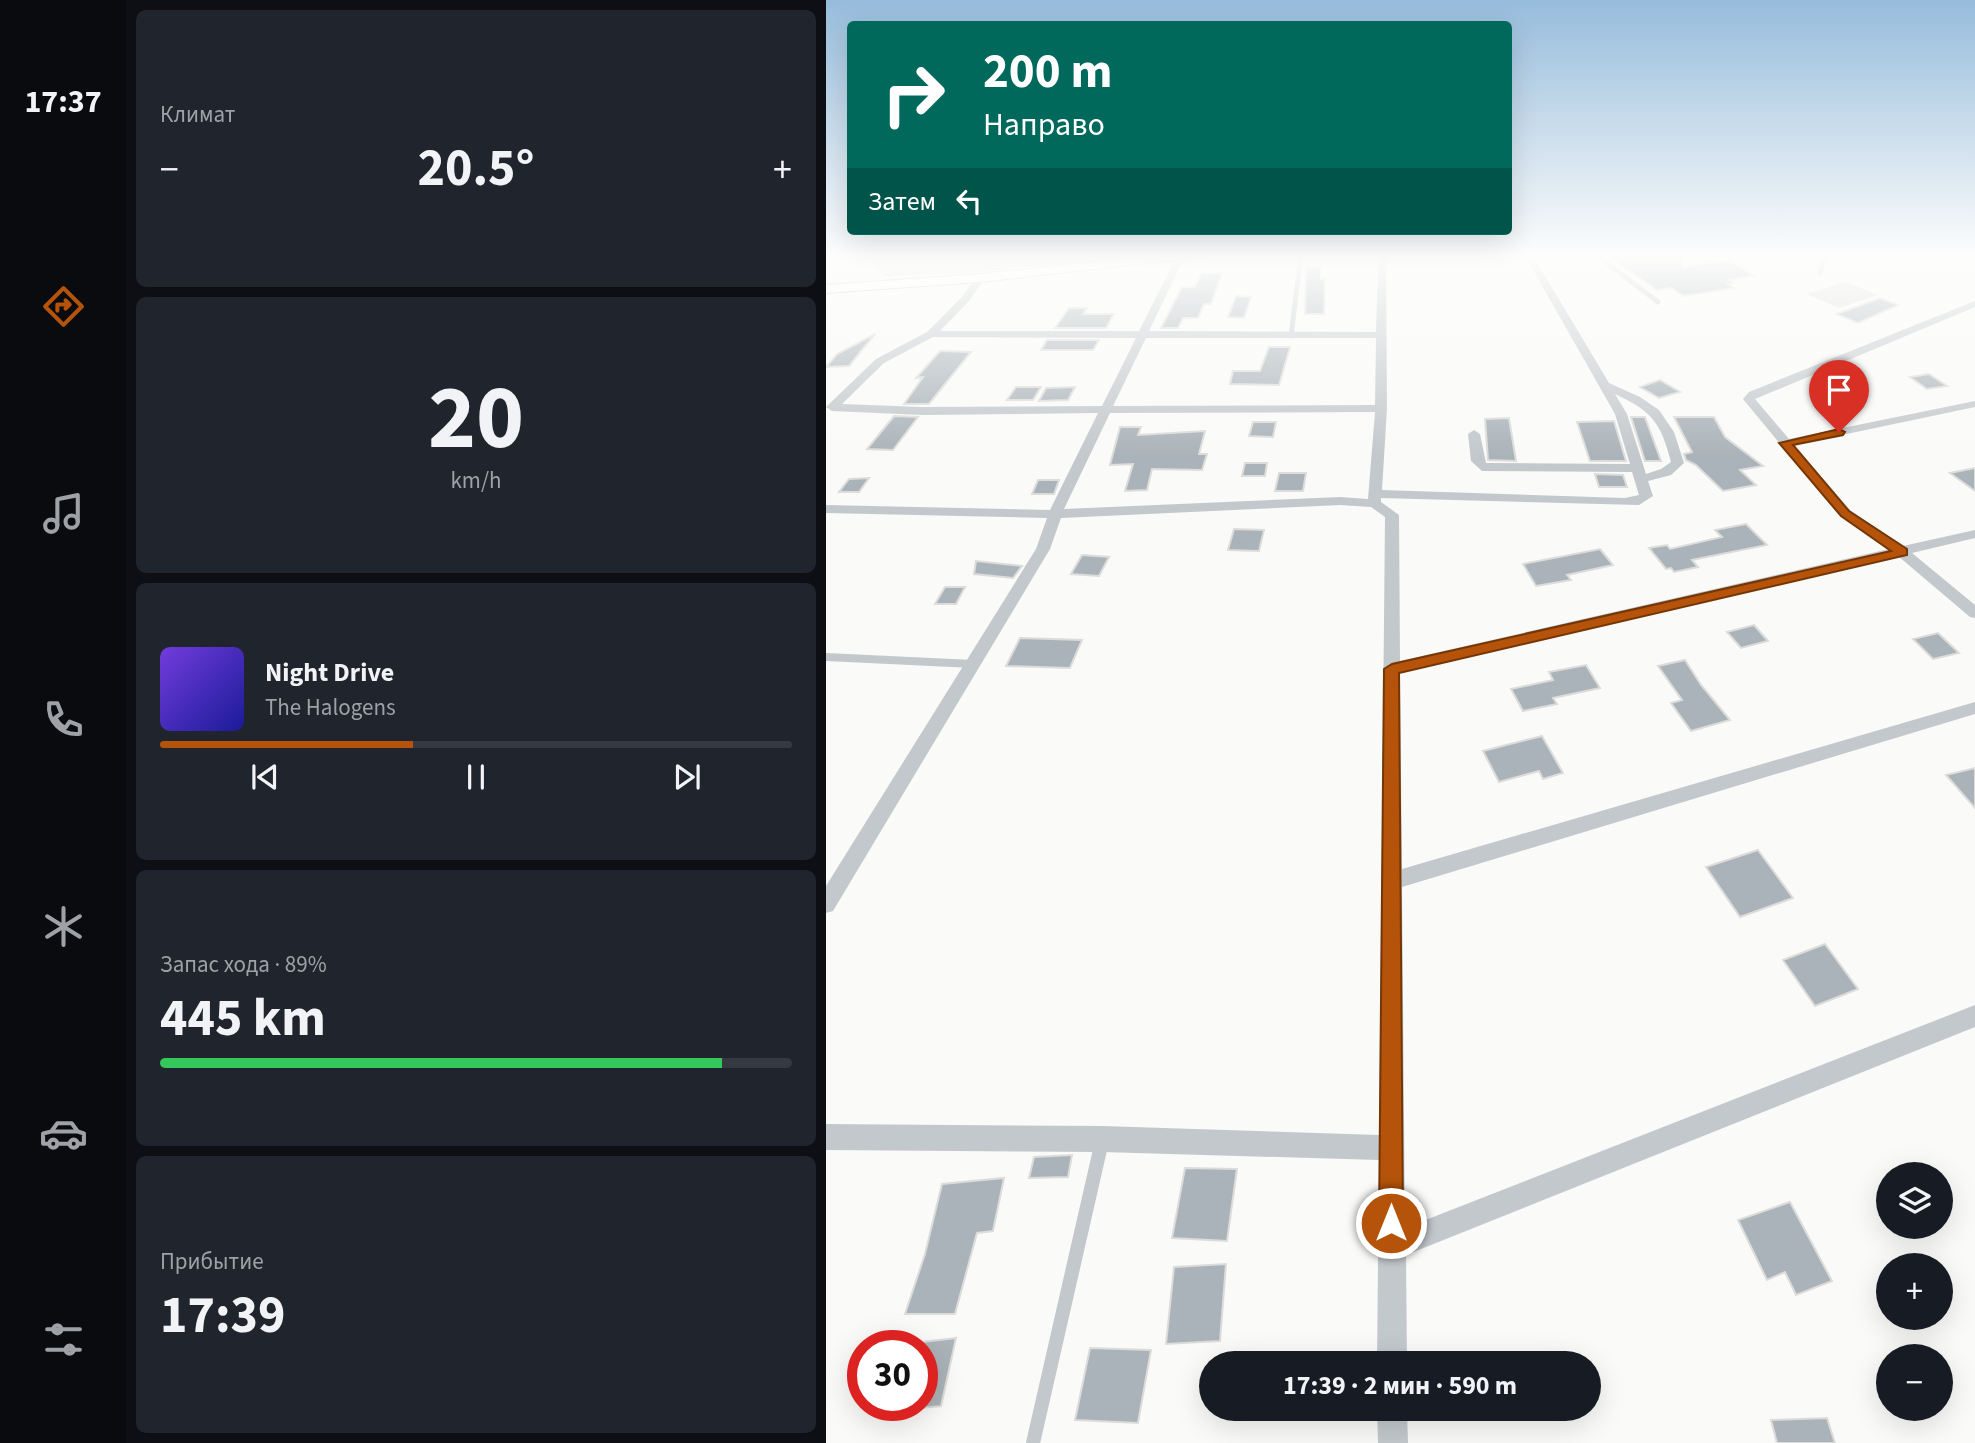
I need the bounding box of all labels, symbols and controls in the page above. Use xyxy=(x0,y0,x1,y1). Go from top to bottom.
text: 200 m xyxy=(983,37,1112,107)
icon: right xyxy=(868,49,959,140)
text: 17:37 xyxy=(24,79,102,125)
text: Климат xyxy=(160,98,235,131)
text: Направо xyxy=(983,102,1105,148)
text: 20.5° xyxy=(418,132,534,206)
text: − xyxy=(160,143,179,197)
text: + xyxy=(773,143,792,197)
icon: left xyxy=(950,182,988,220)
text: Затем xyxy=(868,183,936,220)
icon: directions xyxy=(39,282,88,331)
text: 20 xyxy=(428,354,524,483)
pin xyxy=(1809,360,1869,432)
icon: arrive xyxy=(1820,371,1858,409)
text: km/h xyxy=(450,464,502,497)
icon: music xyxy=(39,489,88,538)
text: Night Drive xyxy=(265,654,394,691)
text: The Halogens xyxy=(265,691,396,724)
icon: phone xyxy=(39,695,88,744)
icon: previous xyxy=(246,758,284,796)
icon: pause xyxy=(457,758,495,796)
icon: next xyxy=(668,758,706,796)
icon: climate xyxy=(39,902,88,951)
text: Запас хода · 89% xyxy=(160,948,327,981)
text: 445 km xyxy=(160,982,326,1056)
icon: car xyxy=(39,1109,88,1158)
map controls xyxy=(1876,1162,1953,1421)
button: layers xyxy=(1876,1162,1953,1239)
position arrow xyxy=(1354,1186,1428,1260)
text: Прибытие xyxy=(160,1245,264,1278)
button: + xyxy=(1876,1253,1953,1330)
text: 17:39 xyxy=(160,1279,285,1353)
icon: filters xyxy=(39,1315,88,1364)
speed limit sign: 30 xyxy=(847,1330,938,1421)
button: − xyxy=(1876,1344,1953,1421)
text: 17:39 · 2 мин · 590 m xyxy=(1283,1367,1517,1404)

